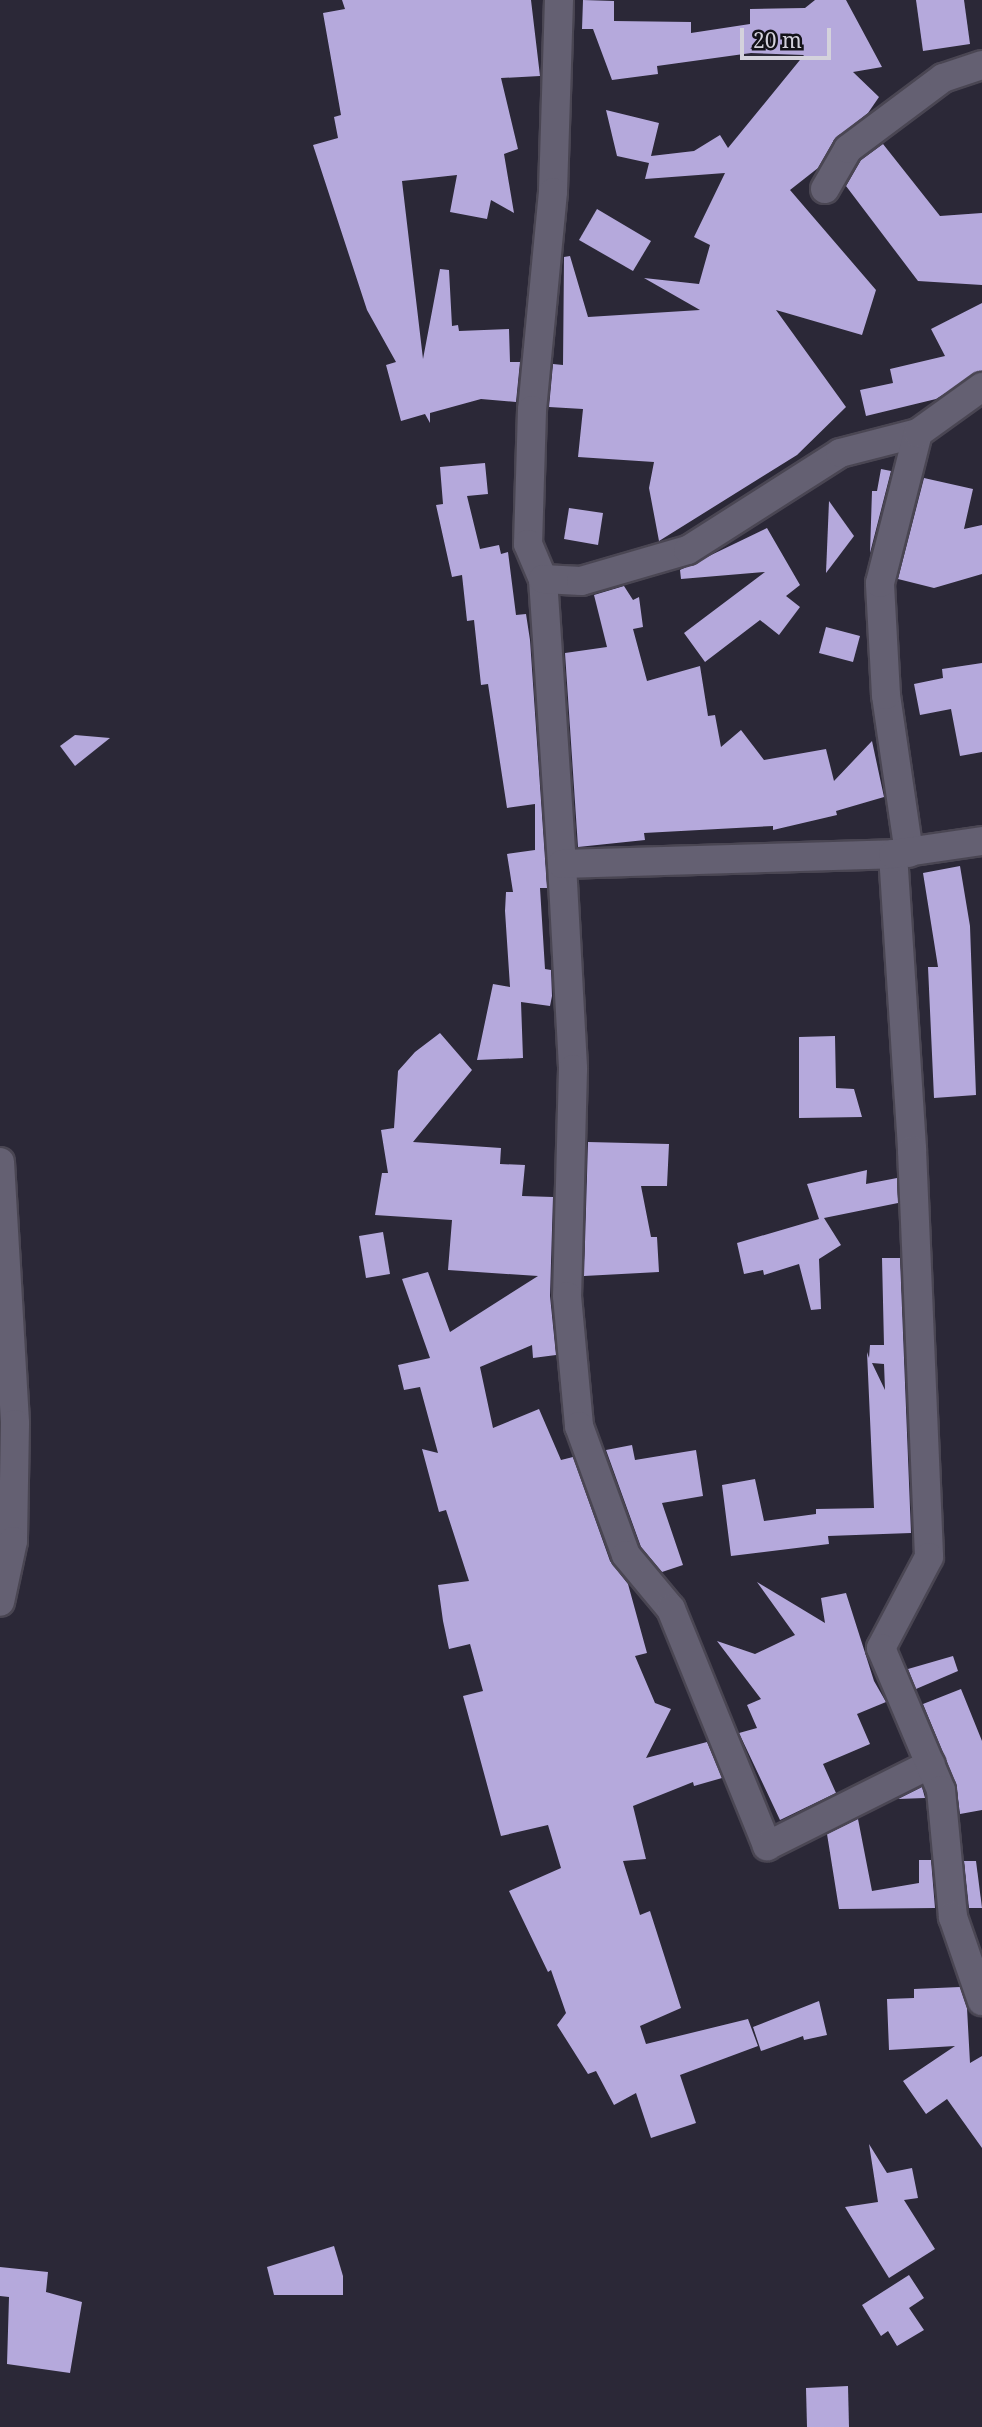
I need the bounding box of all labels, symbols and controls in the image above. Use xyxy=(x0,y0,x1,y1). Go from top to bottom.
scale bar xyxy=(744,14,835,58)
text: 20 m xyxy=(753,26,802,54)

